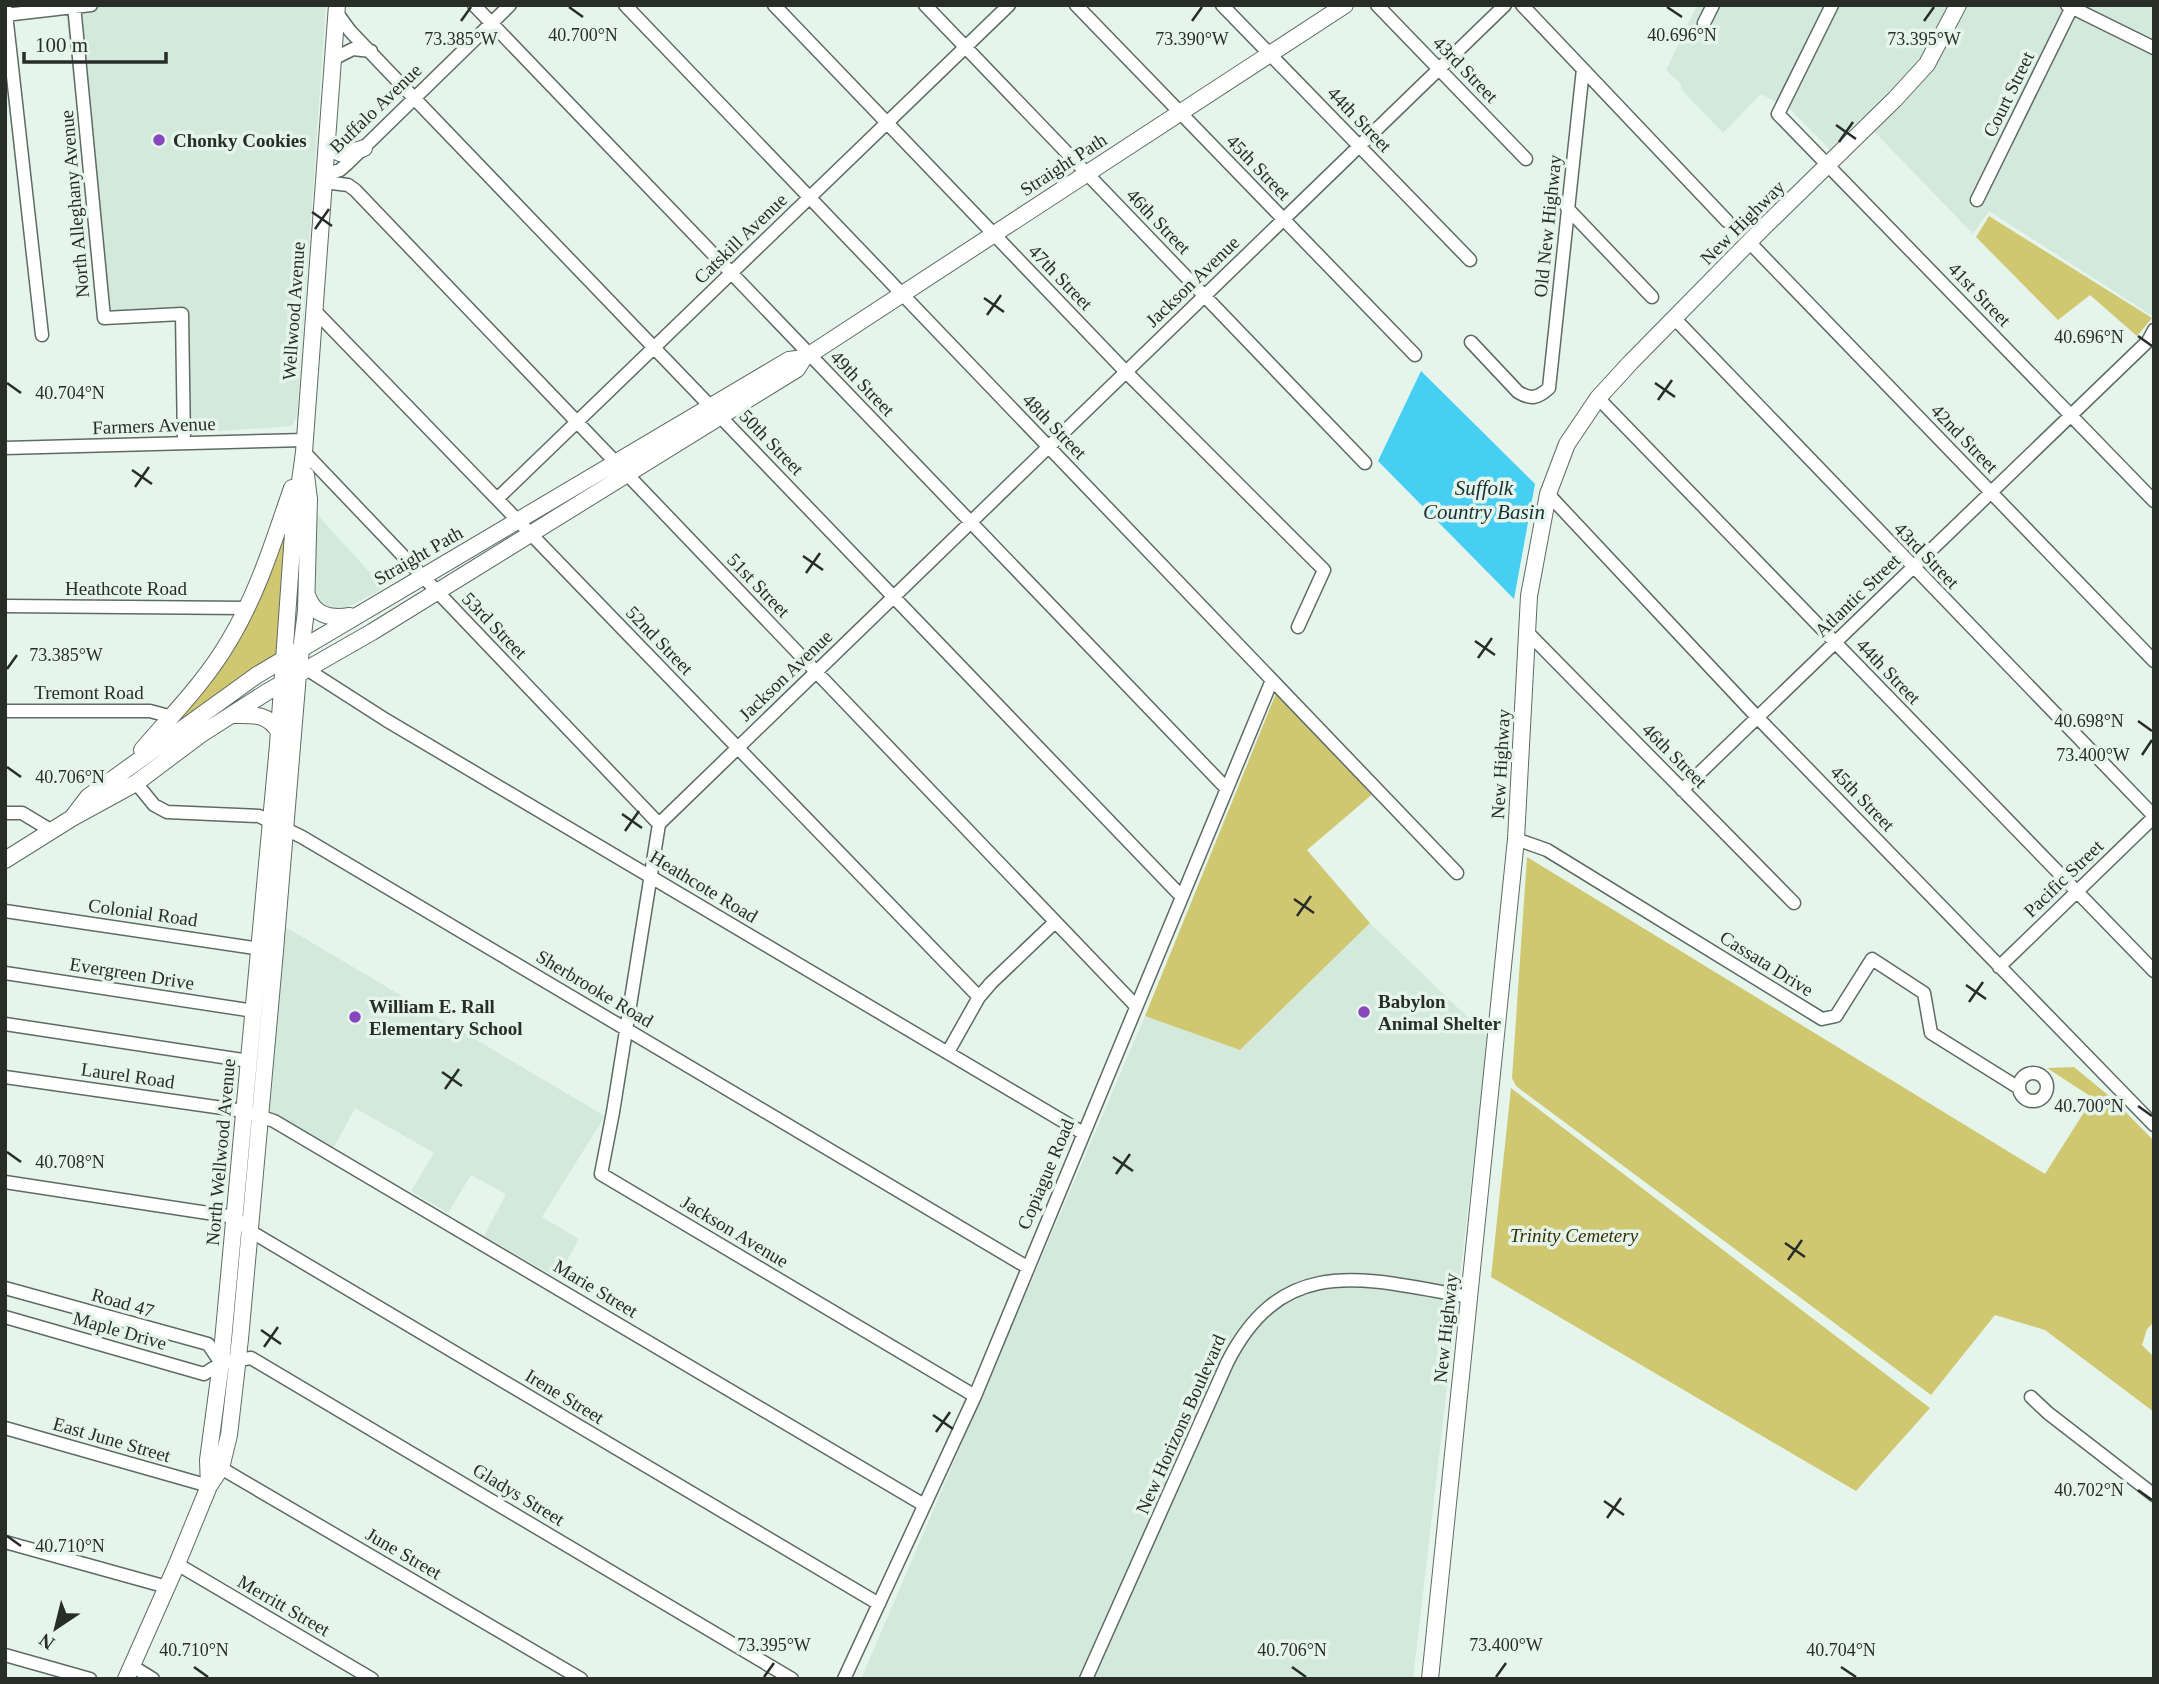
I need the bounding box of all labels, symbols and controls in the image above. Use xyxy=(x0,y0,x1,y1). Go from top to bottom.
scale bar xyxy=(24,21,166,65)
text: 40.700°N xyxy=(548,25,618,45)
text: 40.696°N xyxy=(1647,25,1717,45)
text: 73.385°W xyxy=(424,29,498,49)
text: 73.390°W xyxy=(1155,29,1229,49)
text: 73.395°W xyxy=(1887,29,1961,49)
street label: 43rd Street xyxy=(1429,32,1503,107)
text: 100 m xyxy=(35,33,88,57)
street label: Court Street xyxy=(1979,47,2038,140)
street label: Buffalo Avenue xyxy=(325,59,425,157)
street label: 44th Street xyxy=(1323,82,1396,157)
street label: North Alleghany Avenue xyxy=(56,109,93,299)
street label: Straight Path xyxy=(1016,128,1111,200)
place label: Chonky Cookies xyxy=(173,130,307,151)
street label: 45th Street xyxy=(1222,130,1295,205)
marker: Chonky Cookies xyxy=(151,132,167,148)
street label: Old New Highway xyxy=(1530,153,1565,299)
street label: New Highway xyxy=(1696,176,1789,269)
street label: 46th Street xyxy=(1122,184,1195,259)
street label: Catskill Avenue xyxy=(690,189,791,288)
street label: Jackson Avenue xyxy=(1141,232,1243,331)
street label: 47th Street xyxy=(1024,240,1097,315)
street label: Wellwood Avenue xyxy=(278,241,309,381)
street label: 41st Street xyxy=(1944,258,2016,331)
text: 40.696°N xyxy=(2054,327,2124,347)
street label: 49th Street xyxy=(826,346,899,421)
text: 40.704°N xyxy=(35,383,105,403)
street label: 48th Street xyxy=(1018,389,1091,464)
street label: 42nd Street xyxy=(1927,400,2003,477)
street label: 50th Street xyxy=(735,405,808,480)
street label: Farmers Avenue xyxy=(92,413,216,438)
water label: Suffolk Country Basin xyxy=(1423,476,1545,524)
street label: 43rd Street xyxy=(1890,518,1964,593)
street label: Straight Path xyxy=(370,521,467,589)
street label: 51st Street xyxy=(723,549,795,622)
street label: Atlantic Street xyxy=(1810,549,1905,641)
street label: Heathcote Road xyxy=(65,578,187,599)
street label: 53rd Street xyxy=(458,588,532,663)
street label: 52nd Street xyxy=(622,602,698,679)
street label: Jackson Avenue xyxy=(734,626,836,725)
street label: 44th Street xyxy=(1852,634,1925,709)
text: 73.385°W xyxy=(29,645,103,665)
street label: Tremont Road xyxy=(34,682,144,703)
street label: New Highway xyxy=(1487,708,1514,820)
text: 40.698°N xyxy=(2054,711,2124,731)
street label: 46th Street xyxy=(1638,719,1712,793)
text: 73.400°W xyxy=(2056,745,2130,765)
street label: 45th Street xyxy=(1826,761,1899,836)
text: 40.706°N xyxy=(35,767,105,787)
street label: Pacific Street xyxy=(2019,835,2108,921)
street label: Heathcote Road xyxy=(646,846,762,927)
street label: Colonial Road xyxy=(87,894,199,931)
street label: Cassata Drive xyxy=(1716,926,1817,1000)
street label: Sherbrooke Road xyxy=(533,945,657,1032)
street label: Evergreen Drive xyxy=(68,953,196,994)
place label: Babylon Animal Shelter xyxy=(1378,991,1502,1034)
place label: William E. Rall Elementary School xyxy=(369,996,523,1039)
marker: Babylon Animal Shelter xyxy=(1356,1004,1372,1020)
marker: William E. Rall Elementary School xyxy=(347,1009,363,1025)
street label: North Wellwood Avenue xyxy=(202,1058,239,1246)
street label: Laurel Road xyxy=(80,1059,177,1093)
text: 40.700°N xyxy=(2054,1096,2124,1116)
street label: Copiague Road xyxy=(1013,1115,1078,1232)
text: 40.708°N xyxy=(35,1152,105,1172)
street label: Jackson Avenue xyxy=(677,1191,792,1272)
park label: Trinity Cemetery xyxy=(1510,1225,1639,1246)
street label: Marie Street xyxy=(550,1255,642,1322)
street label: New Highway xyxy=(1429,1272,1462,1384)
street label: Road 47 xyxy=(89,1284,156,1321)
street label: Maple Drive xyxy=(71,1307,169,1354)
street label: New Horizons Boulevard xyxy=(1131,1331,1230,1517)
street label: Irene Street xyxy=(522,1365,609,1428)
street label: East June Street xyxy=(51,1413,174,1466)
street label: Gladys Street xyxy=(469,1459,569,1530)
text: 40.702°N xyxy=(2054,1480,2124,1500)
street label: June Street xyxy=(362,1523,446,1584)
text: 40.710°N xyxy=(35,1536,105,1556)
street label: Merritt Street xyxy=(234,1571,334,1641)
north arrow xyxy=(21,1593,91,1663)
text: N xyxy=(35,1629,58,1654)
text: 73.395°W xyxy=(737,1635,811,1655)
text: 73.400°W xyxy=(1469,1635,1543,1655)
text: 40.710°N xyxy=(159,1640,229,1660)
text: 40.706°N xyxy=(1257,1640,1327,1660)
text: 40.704°N xyxy=(1806,1640,1876,1660)

